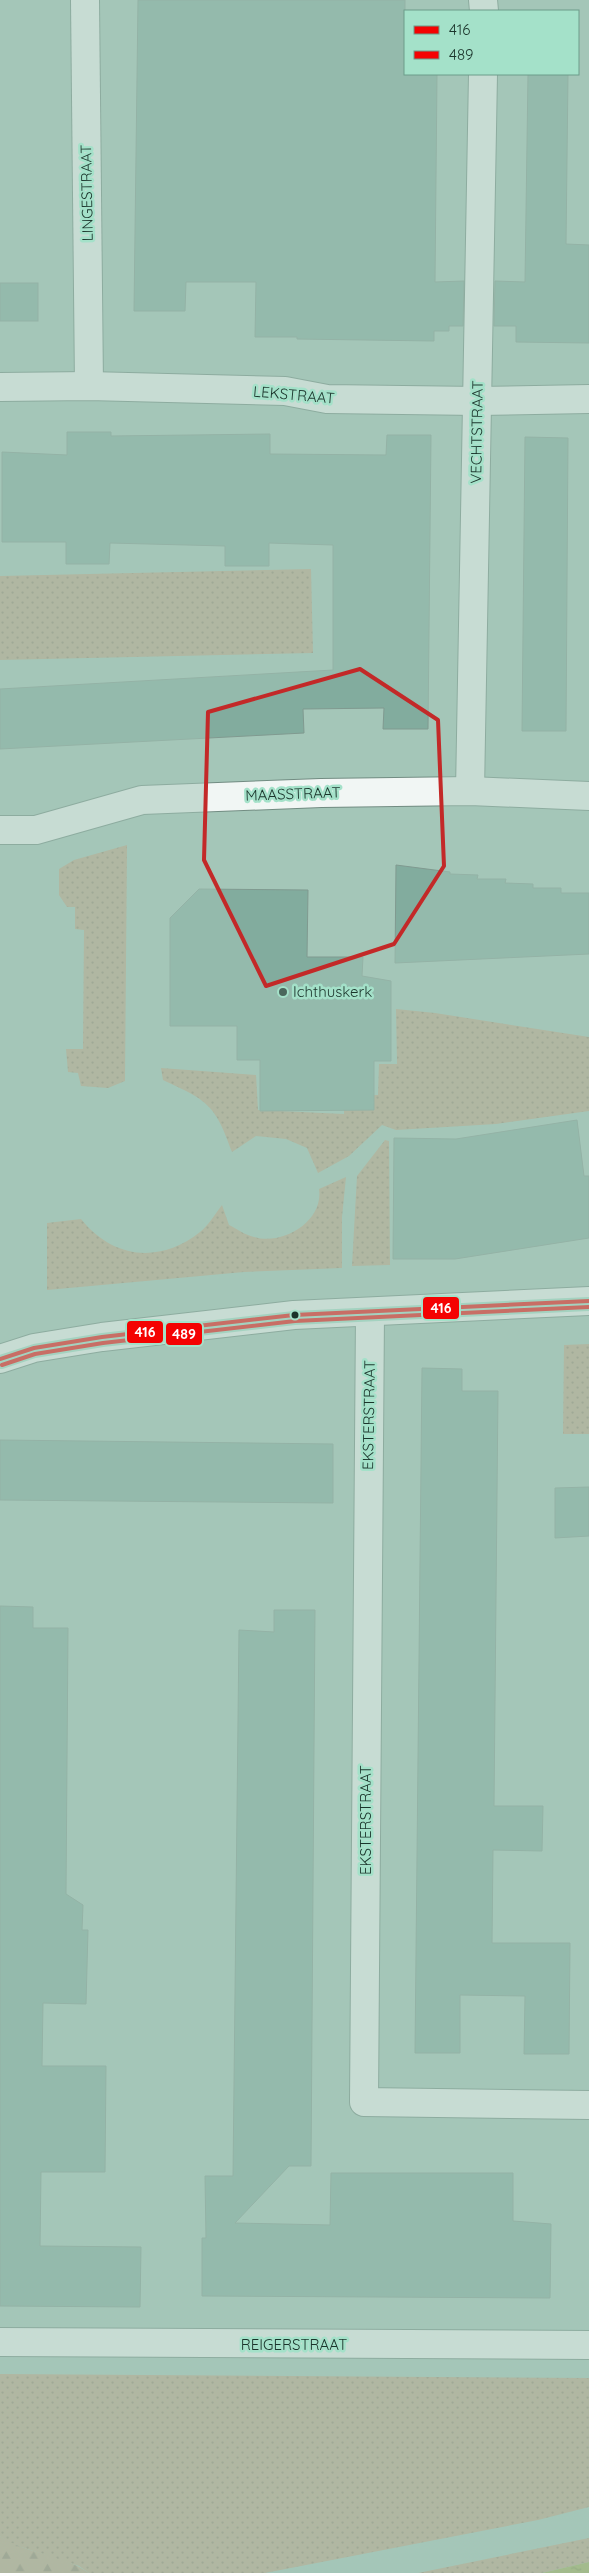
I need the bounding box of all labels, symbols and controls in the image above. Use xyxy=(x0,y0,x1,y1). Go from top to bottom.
legend xyxy=(404,10,579,75)
text: 416 xyxy=(449,20,470,39)
text: 489 xyxy=(449,45,473,64)
street label: LINGESTRAAT xyxy=(76,144,97,242)
street label: VECHTSTRAAT xyxy=(466,380,487,484)
street label: LEKSTRAAT xyxy=(252,381,336,408)
street label: MAASSTRAAT xyxy=(245,782,341,805)
place label: Ichthuskerk xyxy=(293,982,372,1001)
marker: Ichthuskerk xyxy=(277,986,289,998)
line badge: 416 xyxy=(422,1296,460,1320)
text: 416 xyxy=(431,1299,452,1317)
unlabelled marker xyxy=(290,1310,300,1320)
line badge: 416 xyxy=(126,1320,164,1344)
line badge: 489 xyxy=(165,1322,203,1346)
text: 416 xyxy=(135,1323,156,1341)
text: 489 xyxy=(172,1325,196,1343)
street label: EKSTERSTRAAT xyxy=(358,1360,379,1470)
street label: EKSTERSTRAAT xyxy=(356,1765,375,1875)
street label: REIGERSTRAAT xyxy=(241,2335,347,2354)

